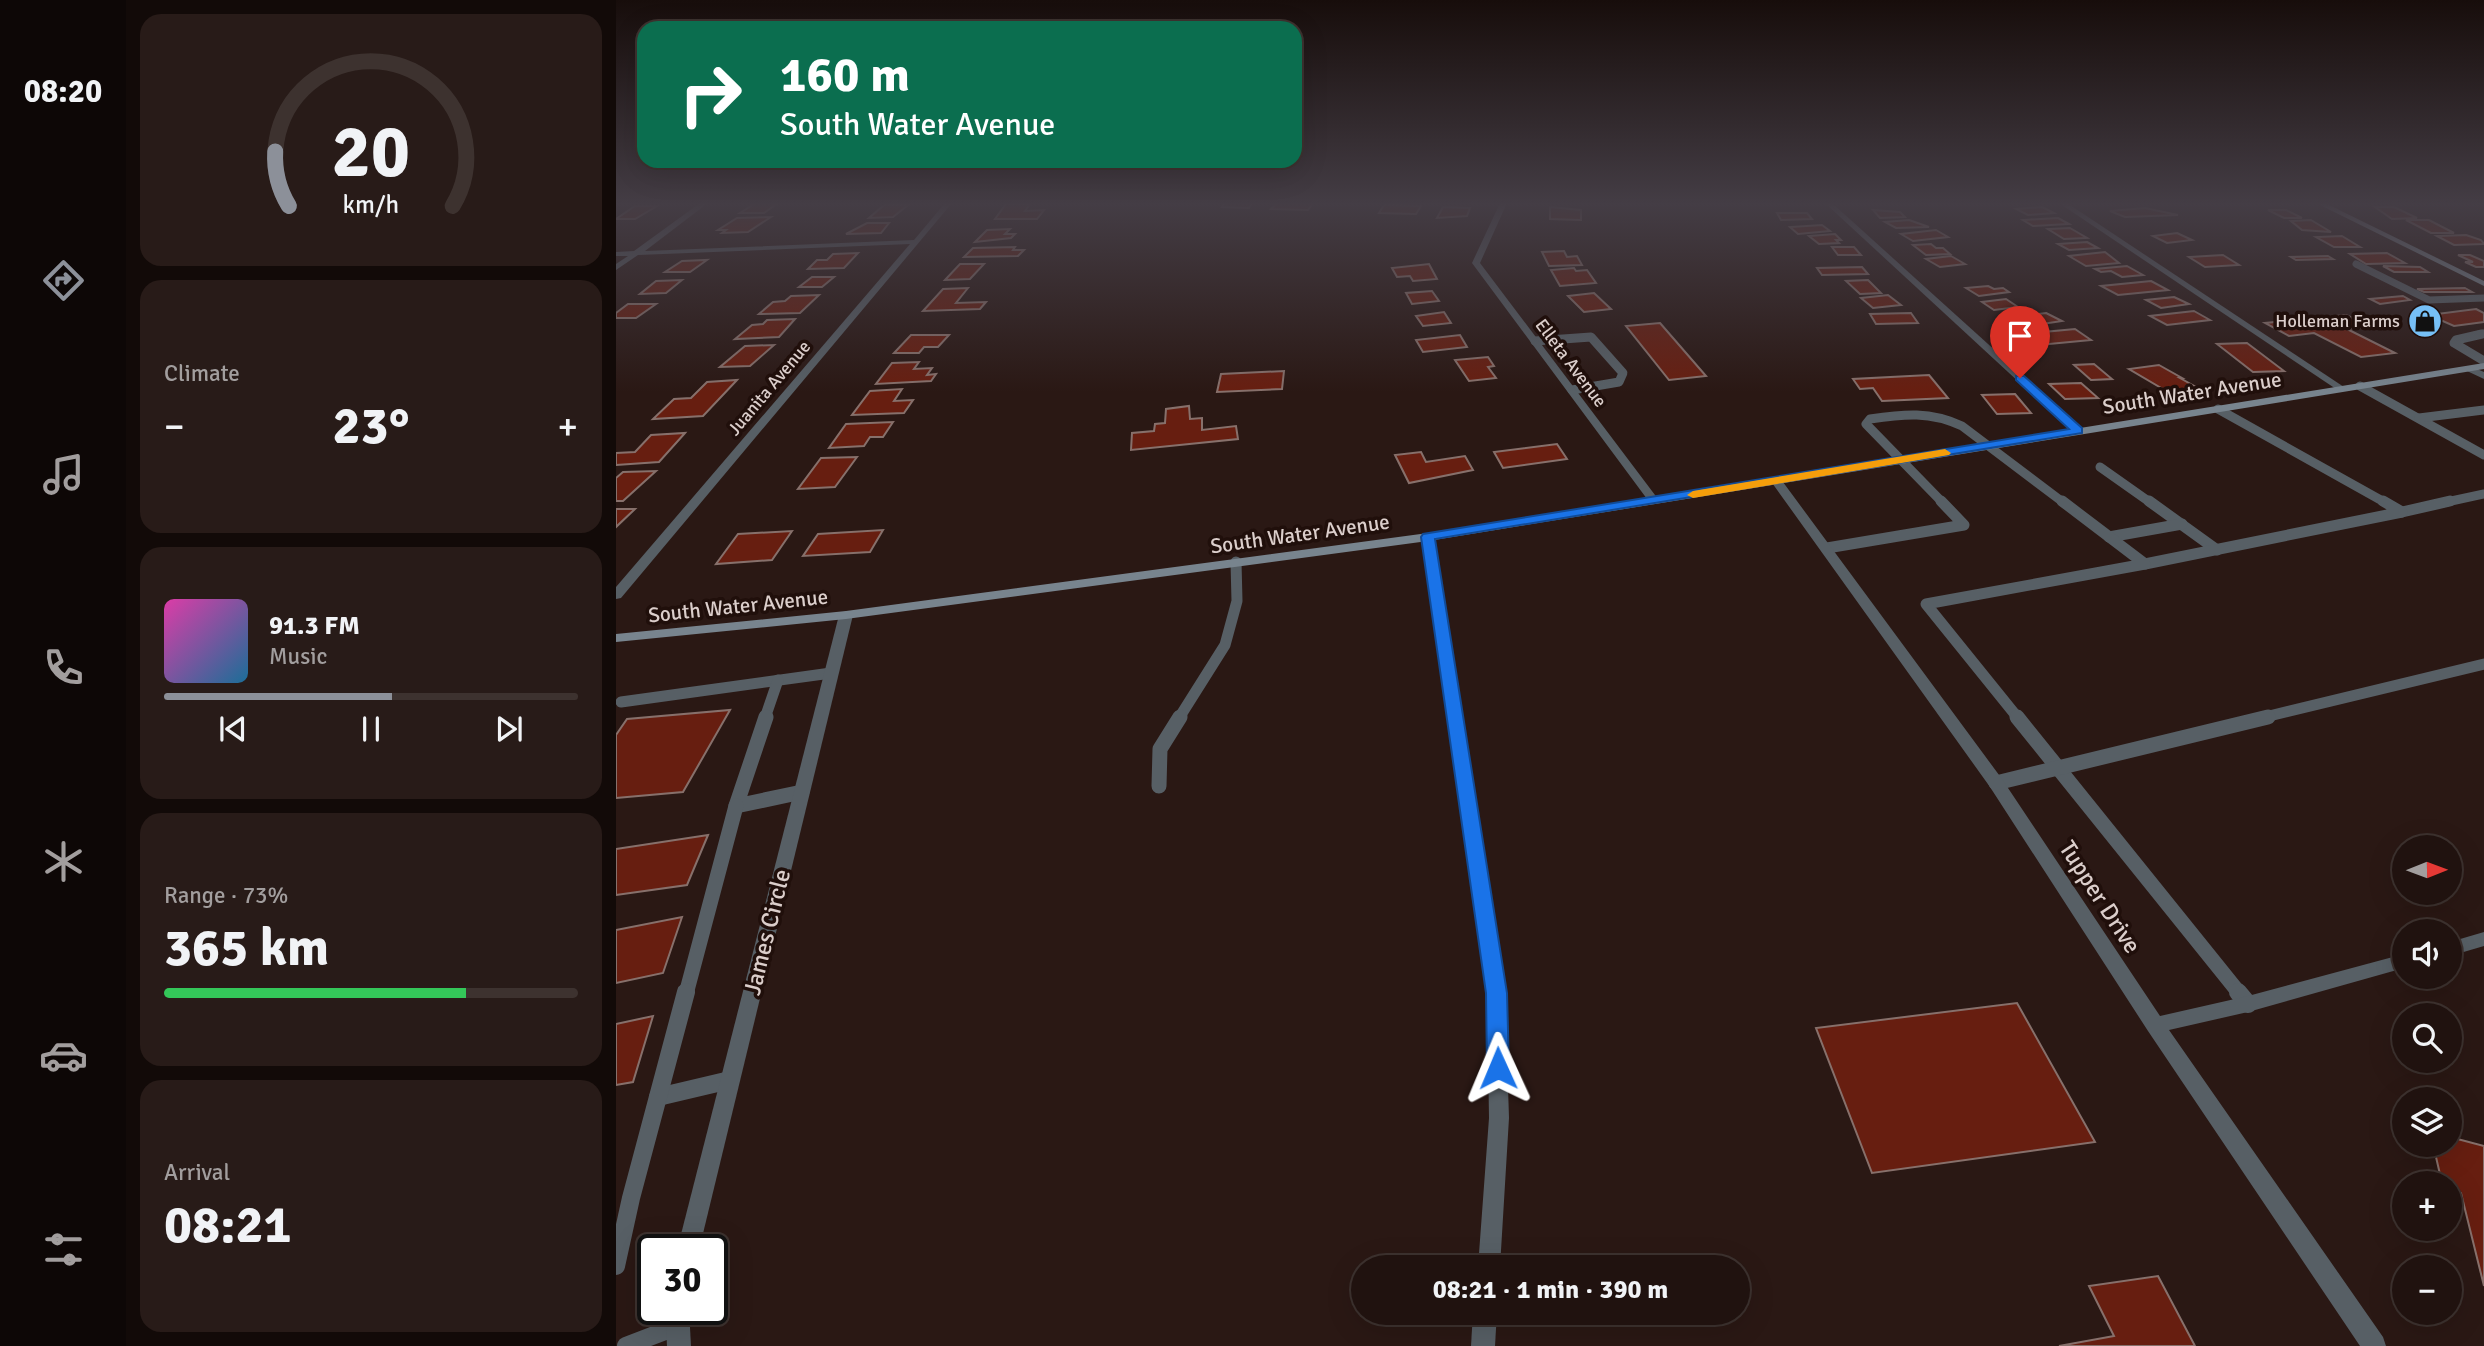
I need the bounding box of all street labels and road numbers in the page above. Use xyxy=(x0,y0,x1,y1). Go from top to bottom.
street label: Elleta Avenue xyxy=(1531,314,1611,412)
street label: Juanita Avenue xyxy=(723,336,815,440)
street label: South Water Avenue xyxy=(2101,366,2283,420)
street label: South Water Avenue xyxy=(1209,509,1391,559)
street label: South Water Avenue xyxy=(647,584,829,628)
street label: Tupper Drive xyxy=(2053,835,2147,959)
street label: James Circle xyxy=(737,866,797,998)

